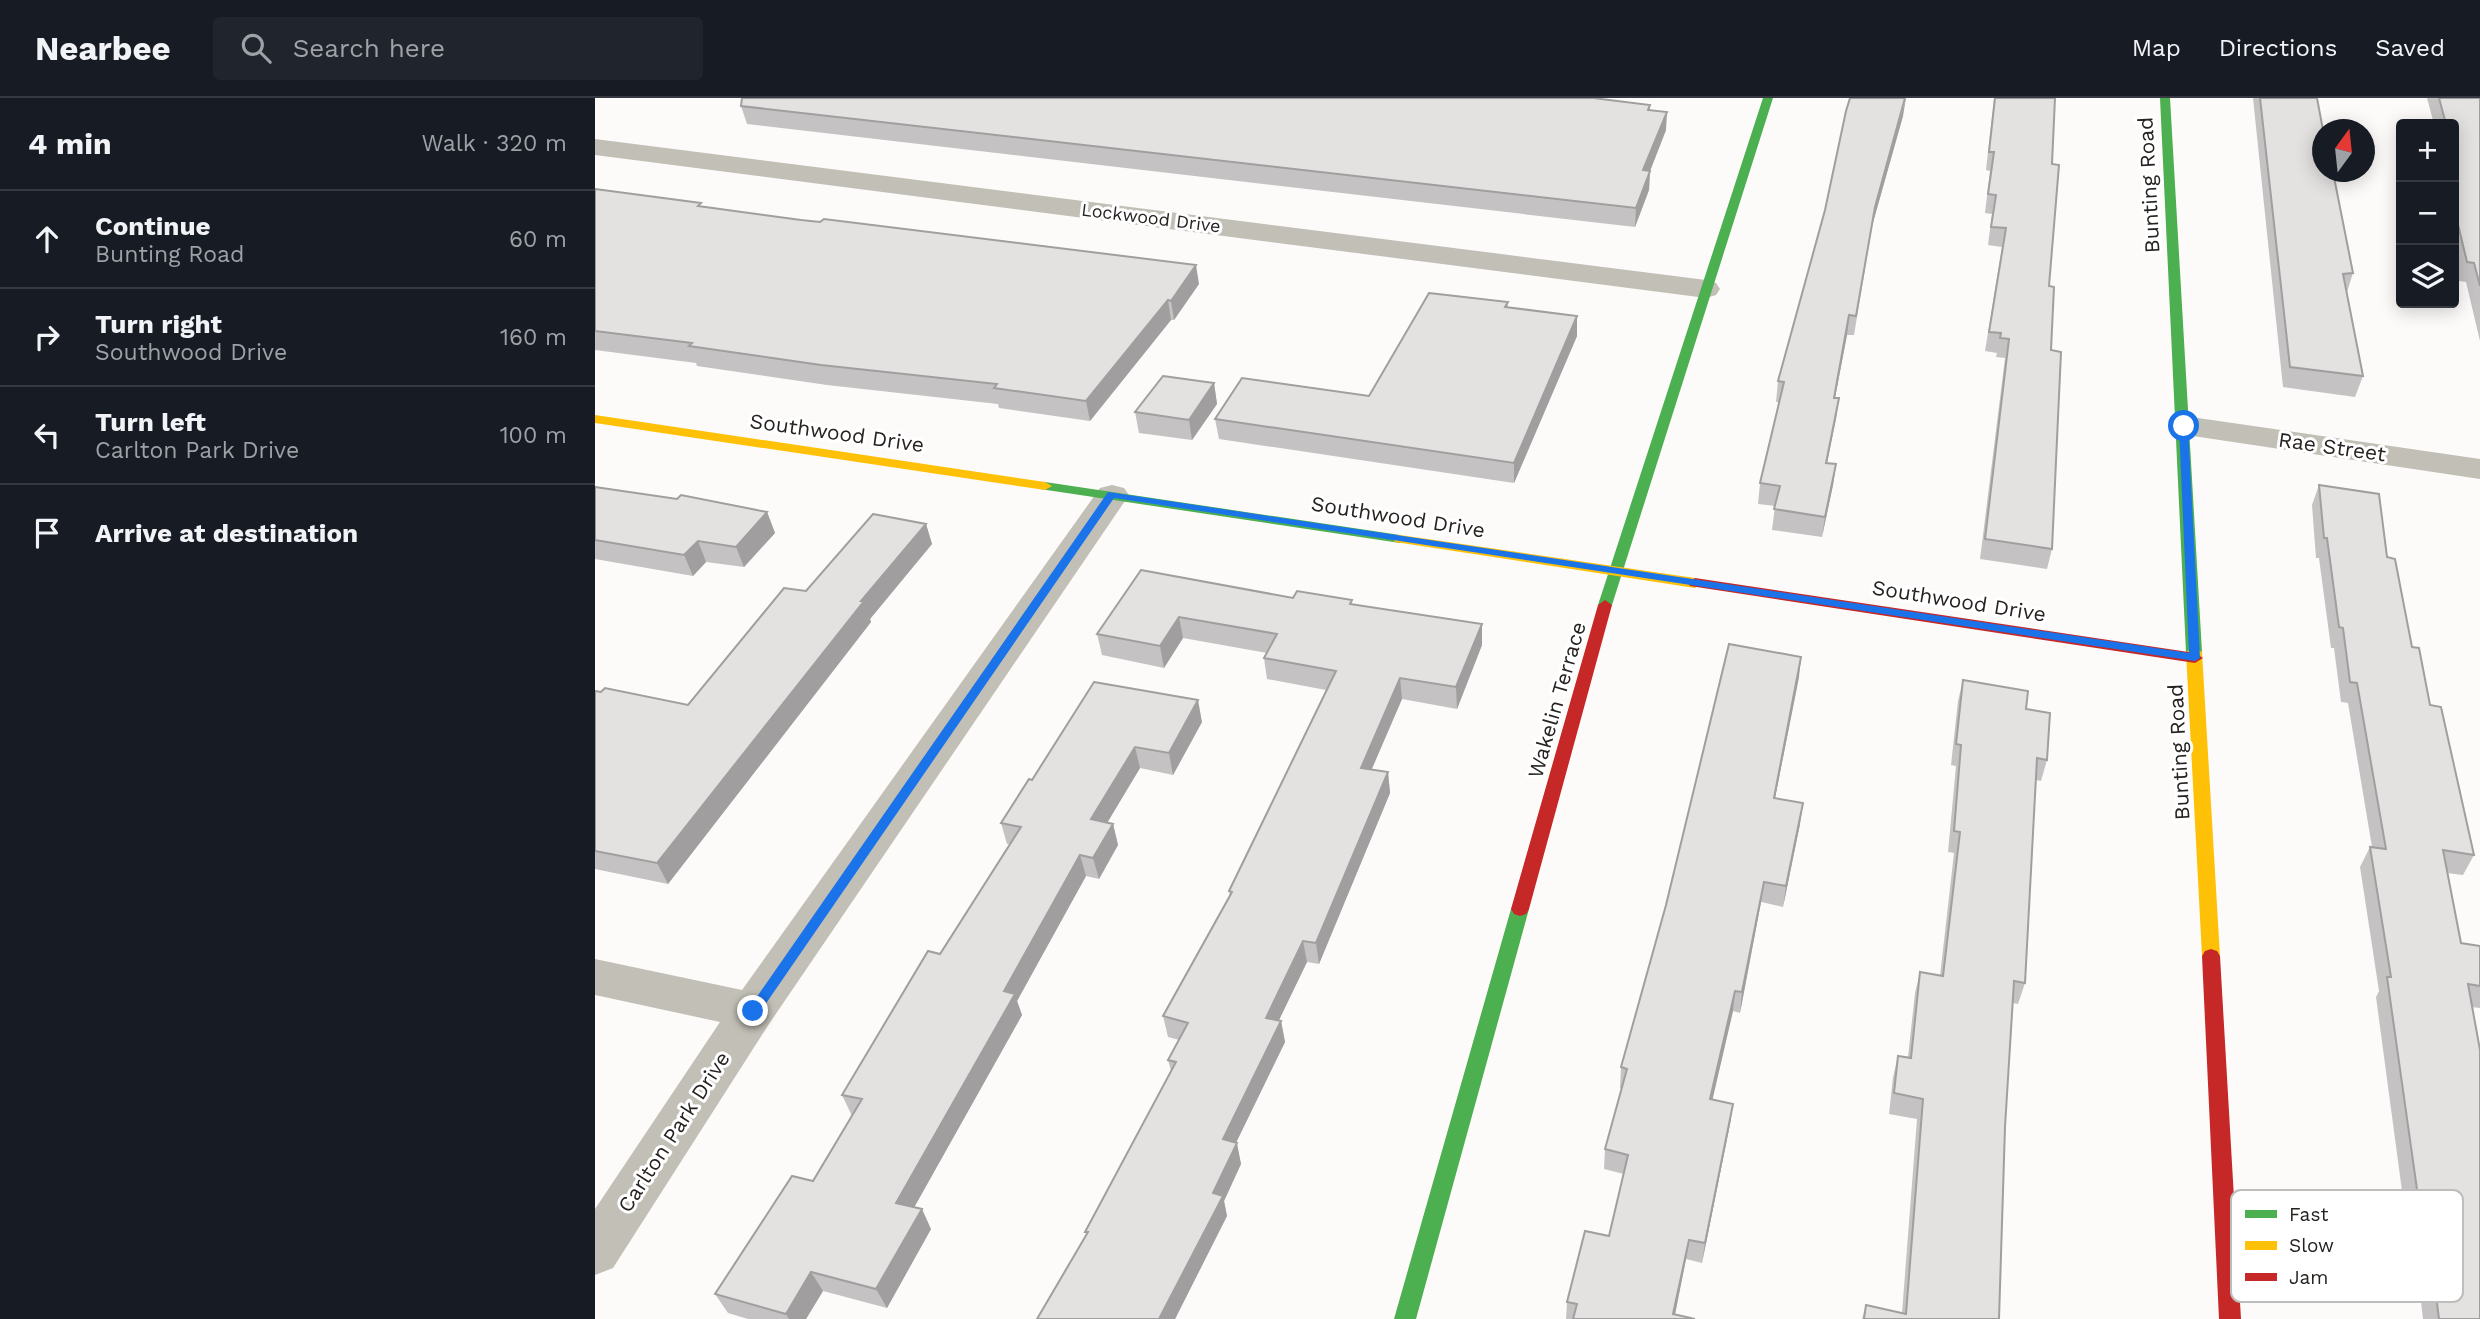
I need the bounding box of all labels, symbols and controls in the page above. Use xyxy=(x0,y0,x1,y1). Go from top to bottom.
search box xyxy=(213,17,703,80)
text: Nearbee xyxy=(35,29,171,68)
icon: search xyxy=(237,29,275,67)
text: Search here xyxy=(293,33,445,63)
text: Map xyxy=(2132,34,2181,62)
text: Directions xyxy=(2219,34,2337,62)
text: Saved xyxy=(2375,34,2445,62)
street label: Bunting Road xyxy=(2132,116,2165,254)
north arrow xyxy=(2312,119,2375,182)
map controls xyxy=(2396,119,2459,308)
button: + xyxy=(2396,119,2459,182)
text: 4 min xyxy=(28,126,112,161)
text: Walk · 320 m xyxy=(421,130,567,157)
button: − xyxy=(2396,182,2459,245)
street label: Lockwood Drive xyxy=(1080,199,1222,236)
text: Continue xyxy=(95,211,211,241)
icon: ahead xyxy=(28,220,66,258)
text: 60 m xyxy=(509,226,567,253)
text: Bunting Road xyxy=(95,241,245,268)
button: layers xyxy=(2396,245,2459,308)
text: Turn right xyxy=(95,309,222,339)
icon: right xyxy=(28,318,66,356)
text: 160 m xyxy=(500,324,567,351)
text: Southwood Drive xyxy=(95,339,287,366)
text: Turn left xyxy=(95,407,206,437)
street label: Southwood Drive xyxy=(748,408,926,457)
route start xyxy=(2168,410,2199,441)
icon: left xyxy=(28,416,66,454)
text: 100 m xyxy=(500,422,567,449)
street label: Rae Street xyxy=(2277,427,2388,466)
text: Carlton Park Drive xyxy=(95,437,299,464)
street label: Southwood Drive xyxy=(1309,490,1487,543)
icon: arrive xyxy=(28,514,66,552)
text: Arrive at destination xyxy=(95,518,358,548)
street label: Southwood Drive xyxy=(1870,574,2048,627)
street label: Wakelin Terrace xyxy=(1522,619,1591,781)
street label: Bunting Road xyxy=(2162,683,2195,821)
route end xyxy=(737,995,768,1026)
street label: Carlton Park Drive xyxy=(612,1047,735,1217)
legend xyxy=(2231,1190,2463,1302)
text: Fast xyxy=(2289,1203,2328,1226)
text: Slow xyxy=(2289,1234,2334,1257)
text: Jam xyxy=(2289,1266,2328,1289)

